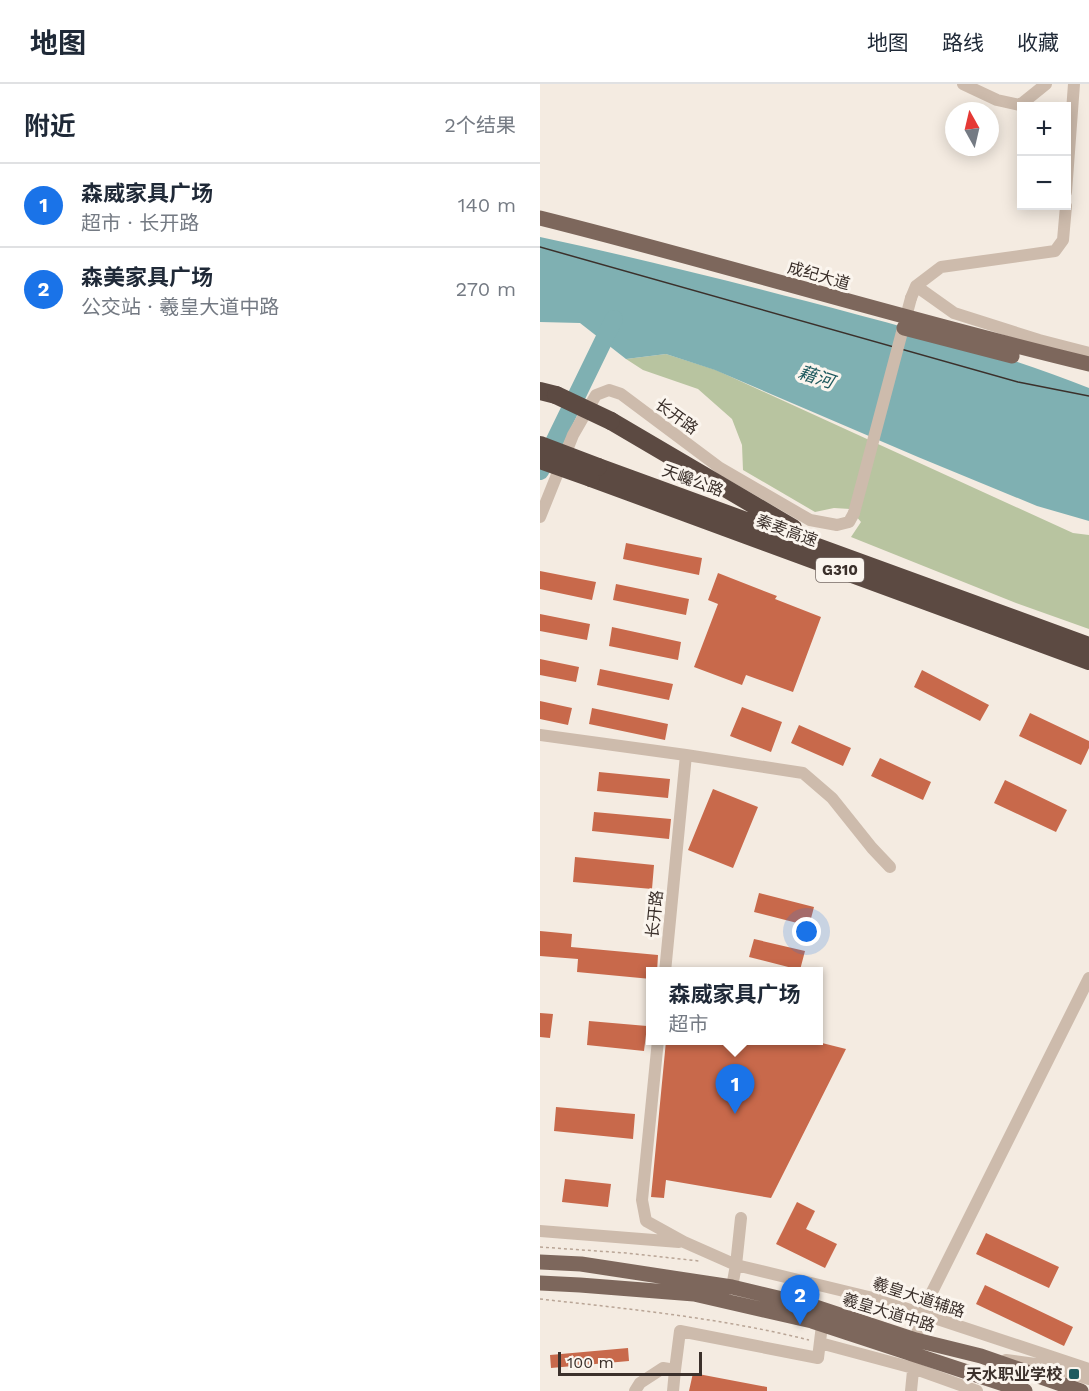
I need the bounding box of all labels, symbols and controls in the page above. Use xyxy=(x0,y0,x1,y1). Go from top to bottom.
text: 地图 xyxy=(30,27,86,60)
text: 地图 xyxy=(867,30,909,55)
text: 路线 xyxy=(942,30,984,55)
text: 收藏 xyxy=(1017,30,1059,55)
north arrow xyxy=(945,102,999,156)
map controls xyxy=(1017,102,1071,210)
button: + xyxy=(1017,102,1071,156)
text: 附近 xyxy=(24,111,76,141)
text: 2个结果 xyxy=(444,113,516,137)
button: − xyxy=(1017,156,1071,210)
text: 森威家具广场 xyxy=(81,181,213,206)
text: 1 xyxy=(39,193,48,217)
text: 140 m xyxy=(458,193,516,217)
text: 超市 · 长开路 xyxy=(81,211,199,235)
street label: 成纪大道 xyxy=(785,258,852,293)
text: 森美家具广场 xyxy=(81,265,213,290)
text: 2 xyxy=(38,277,49,301)
text: 270 m xyxy=(456,277,516,301)
text: 公交站 · 羲皇大道中路 xyxy=(81,295,279,319)
water label: 藉河 xyxy=(796,361,839,393)
street label: 长开路 xyxy=(652,395,702,438)
street label: 天巉公路 xyxy=(660,461,726,500)
street label: 秦麦高速 xyxy=(754,511,820,550)
road number: G310 xyxy=(816,558,864,582)
street label: 长开路 xyxy=(643,889,666,939)
your location xyxy=(792,917,821,946)
popup xyxy=(646,967,823,1045)
text: 森威家具广场 xyxy=(668,982,801,1007)
text: 超市 xyxy=(668,1012,708,1036)
pin: 1 xyxy=(716,1064,754,1114)
street label: 羲皇大道辅路 xyxy=(870,1274,967,1321)
pin: 2 xyxy=(780,1276,820,1325)
street label: 羲皇大道中路 xyxy=(840,1289,938,1336)
scale bar xyxy=(558,1349,702,1376)
text: 100 m xyxy=(567,1353,614,1372)
place label: 天水职业学校 xyxy=(966,1365,1063,1384)
marker: 天水职业学校 xyxy=(1067,1367,1081,1381)

